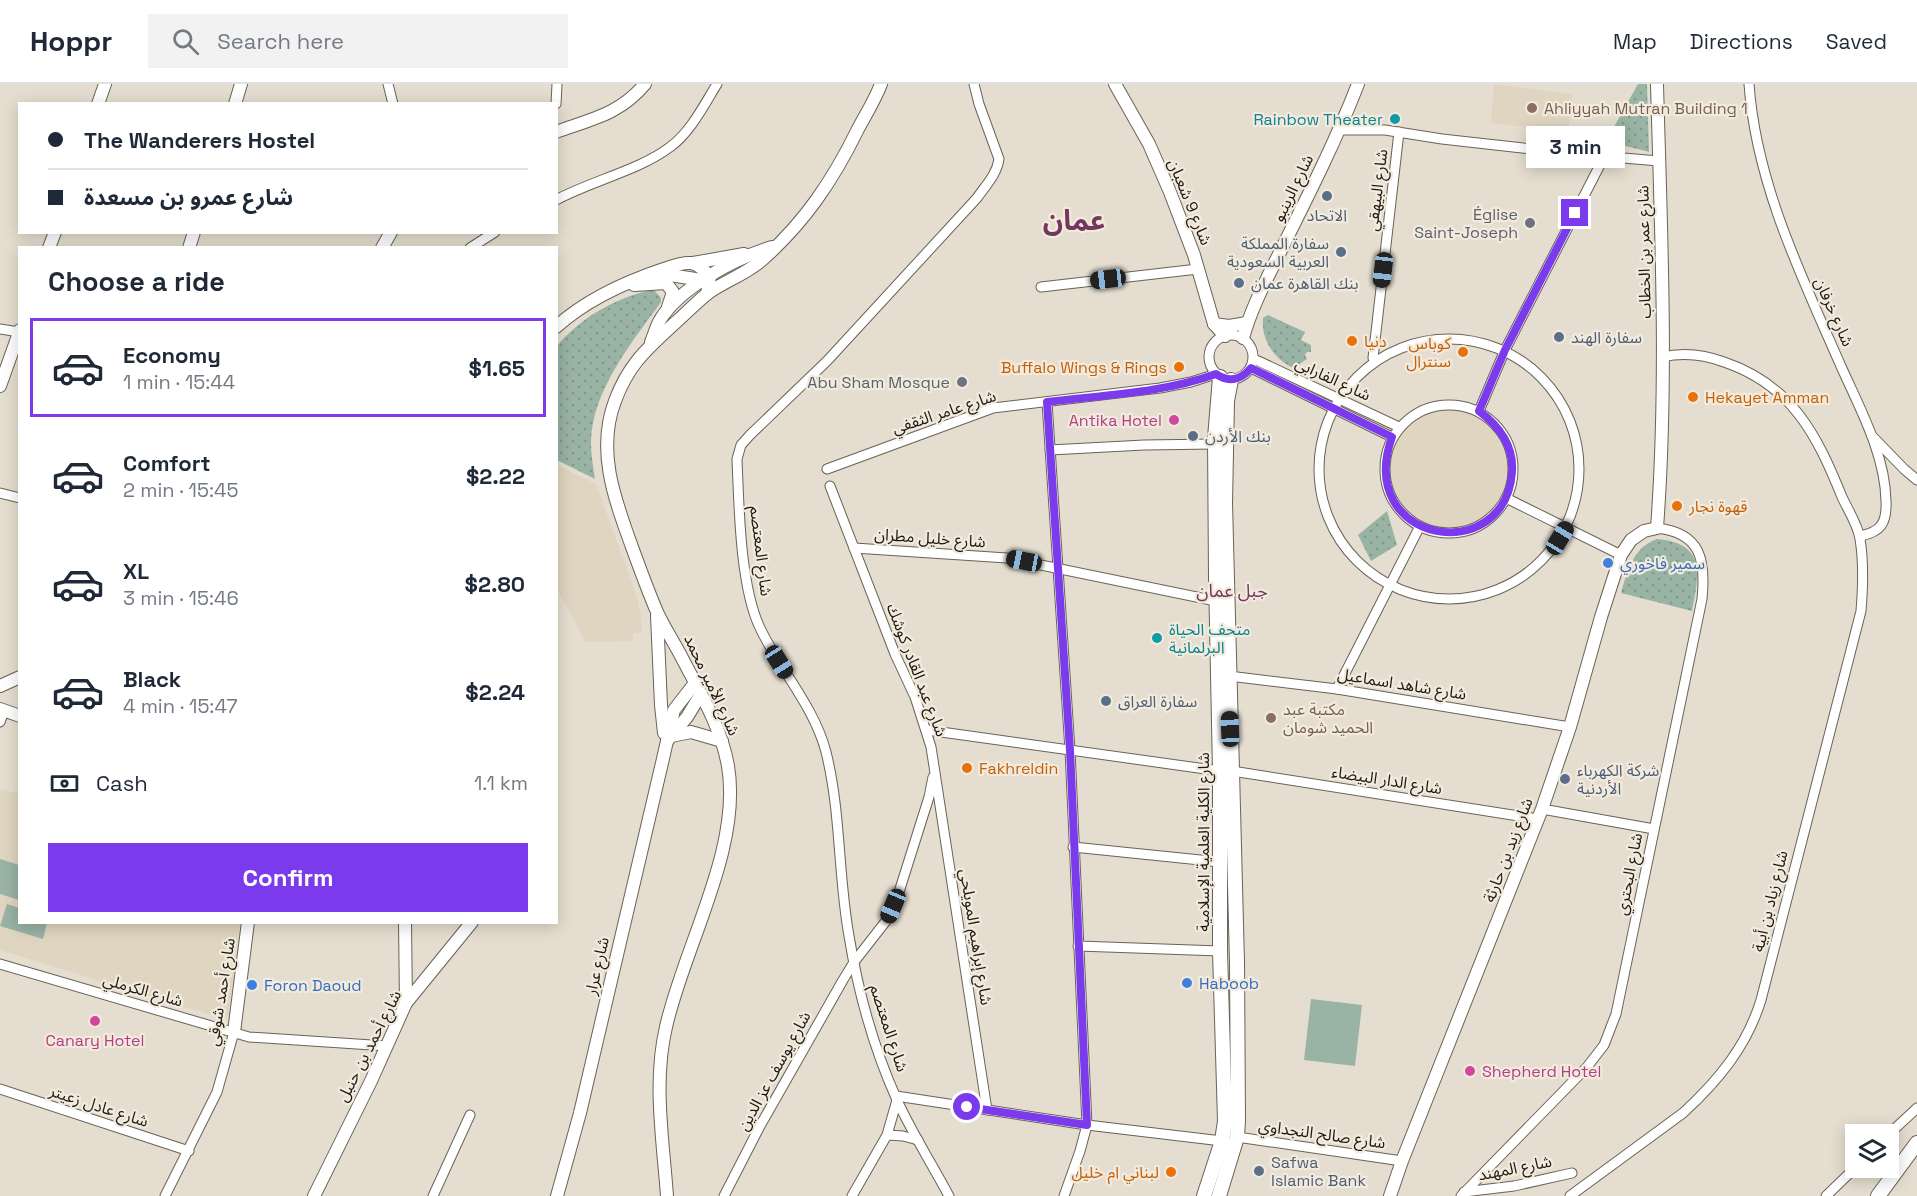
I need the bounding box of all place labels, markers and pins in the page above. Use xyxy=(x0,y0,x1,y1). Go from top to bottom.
place label: Ahliyyah Mutran Building 1 xyxy=(1544,98,1748,119)
marker: Ahliyyah Mutran Building 1 xyxy=(1525,101,1539,115)
place label: Rainbow Theater xyxy=(1253,109,1383,130)
marker: Rainbow Theater xyxy=(1388,112,1402,126)
marker: الاتحاد xyxy=(1320,189,1334,203)
place label: Église Saint-Joseph xyxy=(1414,204,1518,243)
place label: الاتحاد xyxy=(1307,205,1347,226)
marker: Église Saint-Joseph xyxy=(1523,216,1537,230)
place label: سفارة المملكة العربية السعودية xyxy=(1227,233,1329,272)
marker: سفارة المملكة العربية السعودية xyxy=(1334,245,1348,259)
place label: بنك القاهرة عمان xyxy=(1251,273,1359,294)
marker: بنك القاهرة عمان xyxy=(1232,276,1246,290)
place label: سفارة الهند xyxy=(1571,327,1642,348)
marker: سفارة الهند xyxy=(1552,330,1566,344)
place label: دنيا xyxy=(1364,331,1387,352)
place label: كوباس سنترال xyxy=(1406,333,1451,372)
marker: دنيا xyxy=(1345,334,1359,348)
marker: كوباس سنترال xyxy=(1456,345,1470,359)
place label: Buffalo Wings & Rings xyxy=(1001,357,1167,378)
marker: Buffalo Wings & Rings xyxy=(1172,360,1186,374)
place label: Abu Sham Mosque xyxy=(807,372,950,393)
marker: Abu Sham Mosque xyxy=(955,375,969,389)
place label: Hekayet Amman xyxy=(1705,387,1829,408)
marker: Hekayet Amman xyxy=(1686,390,1700,404)
place label: Antika Hotel xyxy=(1069,410,1162,431)
marker: Antika Hotel xyxy=(1167,413,1181,427)
place label: بنك الأردن xyxy=(1205,426,1271,447)
marker: بنك الأردن xyxy=(1186,429,1200,443)
place label: قهوة نجار xyxy=(1688,496,1747,517)
marker: قهوة نجار xyxy=(1670,499,1684,513)
place label: سمير فاخوري xyxy=(1620,553,1705,575)
marker: سمير فاخوري xyxy=(1601,556,1615,570)
place label: متحف الحياة البرلمانية xyxy=(1169,619,1251,658)
marker: متحف الحياة البرلمانية xyxy=(1150,631,1164,645)
place label: سفارة العراق xyxy=(1118,691,1197,712)
marker: سفارة العراق xyxy=(1099,694,1113,708)
place label: مكتبة عبد الحميد شومان xyxy=(1283,699,1373,738)
marker: مكتبة عبد الحميد شومان xyxy=(1264,711,1278,725)
place label: Fakhreldin xyxy=(979,758,1058,779)
place label: شركة الكهرباء الأردنية xyxy=(1577,760,1659,799)
marker: Fakhreldin xyxy=(960,761,974,775)
marker: شركة الكهرباء الأردنية xyxy=(1558,772,1572,786)
place label: Haboob xyxy=(1199,973,1259,994)
place label: Foron Daoud xyxy=(264,975,362,996)
marker: Haboob xyxy=(1180,976,1194,990)
marker: Foron Daoud xyxy=(245,978,259,992)
marker: Canary Hotel xyxy=(88,1014,102,1028)
place label: Canary Hotel xyxy=(46,1030,144,1051)
place label: Shepherd Hotel xyxy=(1482,1061,1601,1082)
marker: Shepherd Hotel xyxy=(1463,1064,1477,1078)
place label: Safwa Islamic Bank xyxy=(1271,1152,1366,1191)
place label: لبناني ام خليل xyxy=(1071,1162,1159,1185)
marker: Safwa Islamic Bank xyxy=(1252,1164,1266,1178)
marker: لبناني ام خليل xyxy=(1164,1165,1178,1179)

